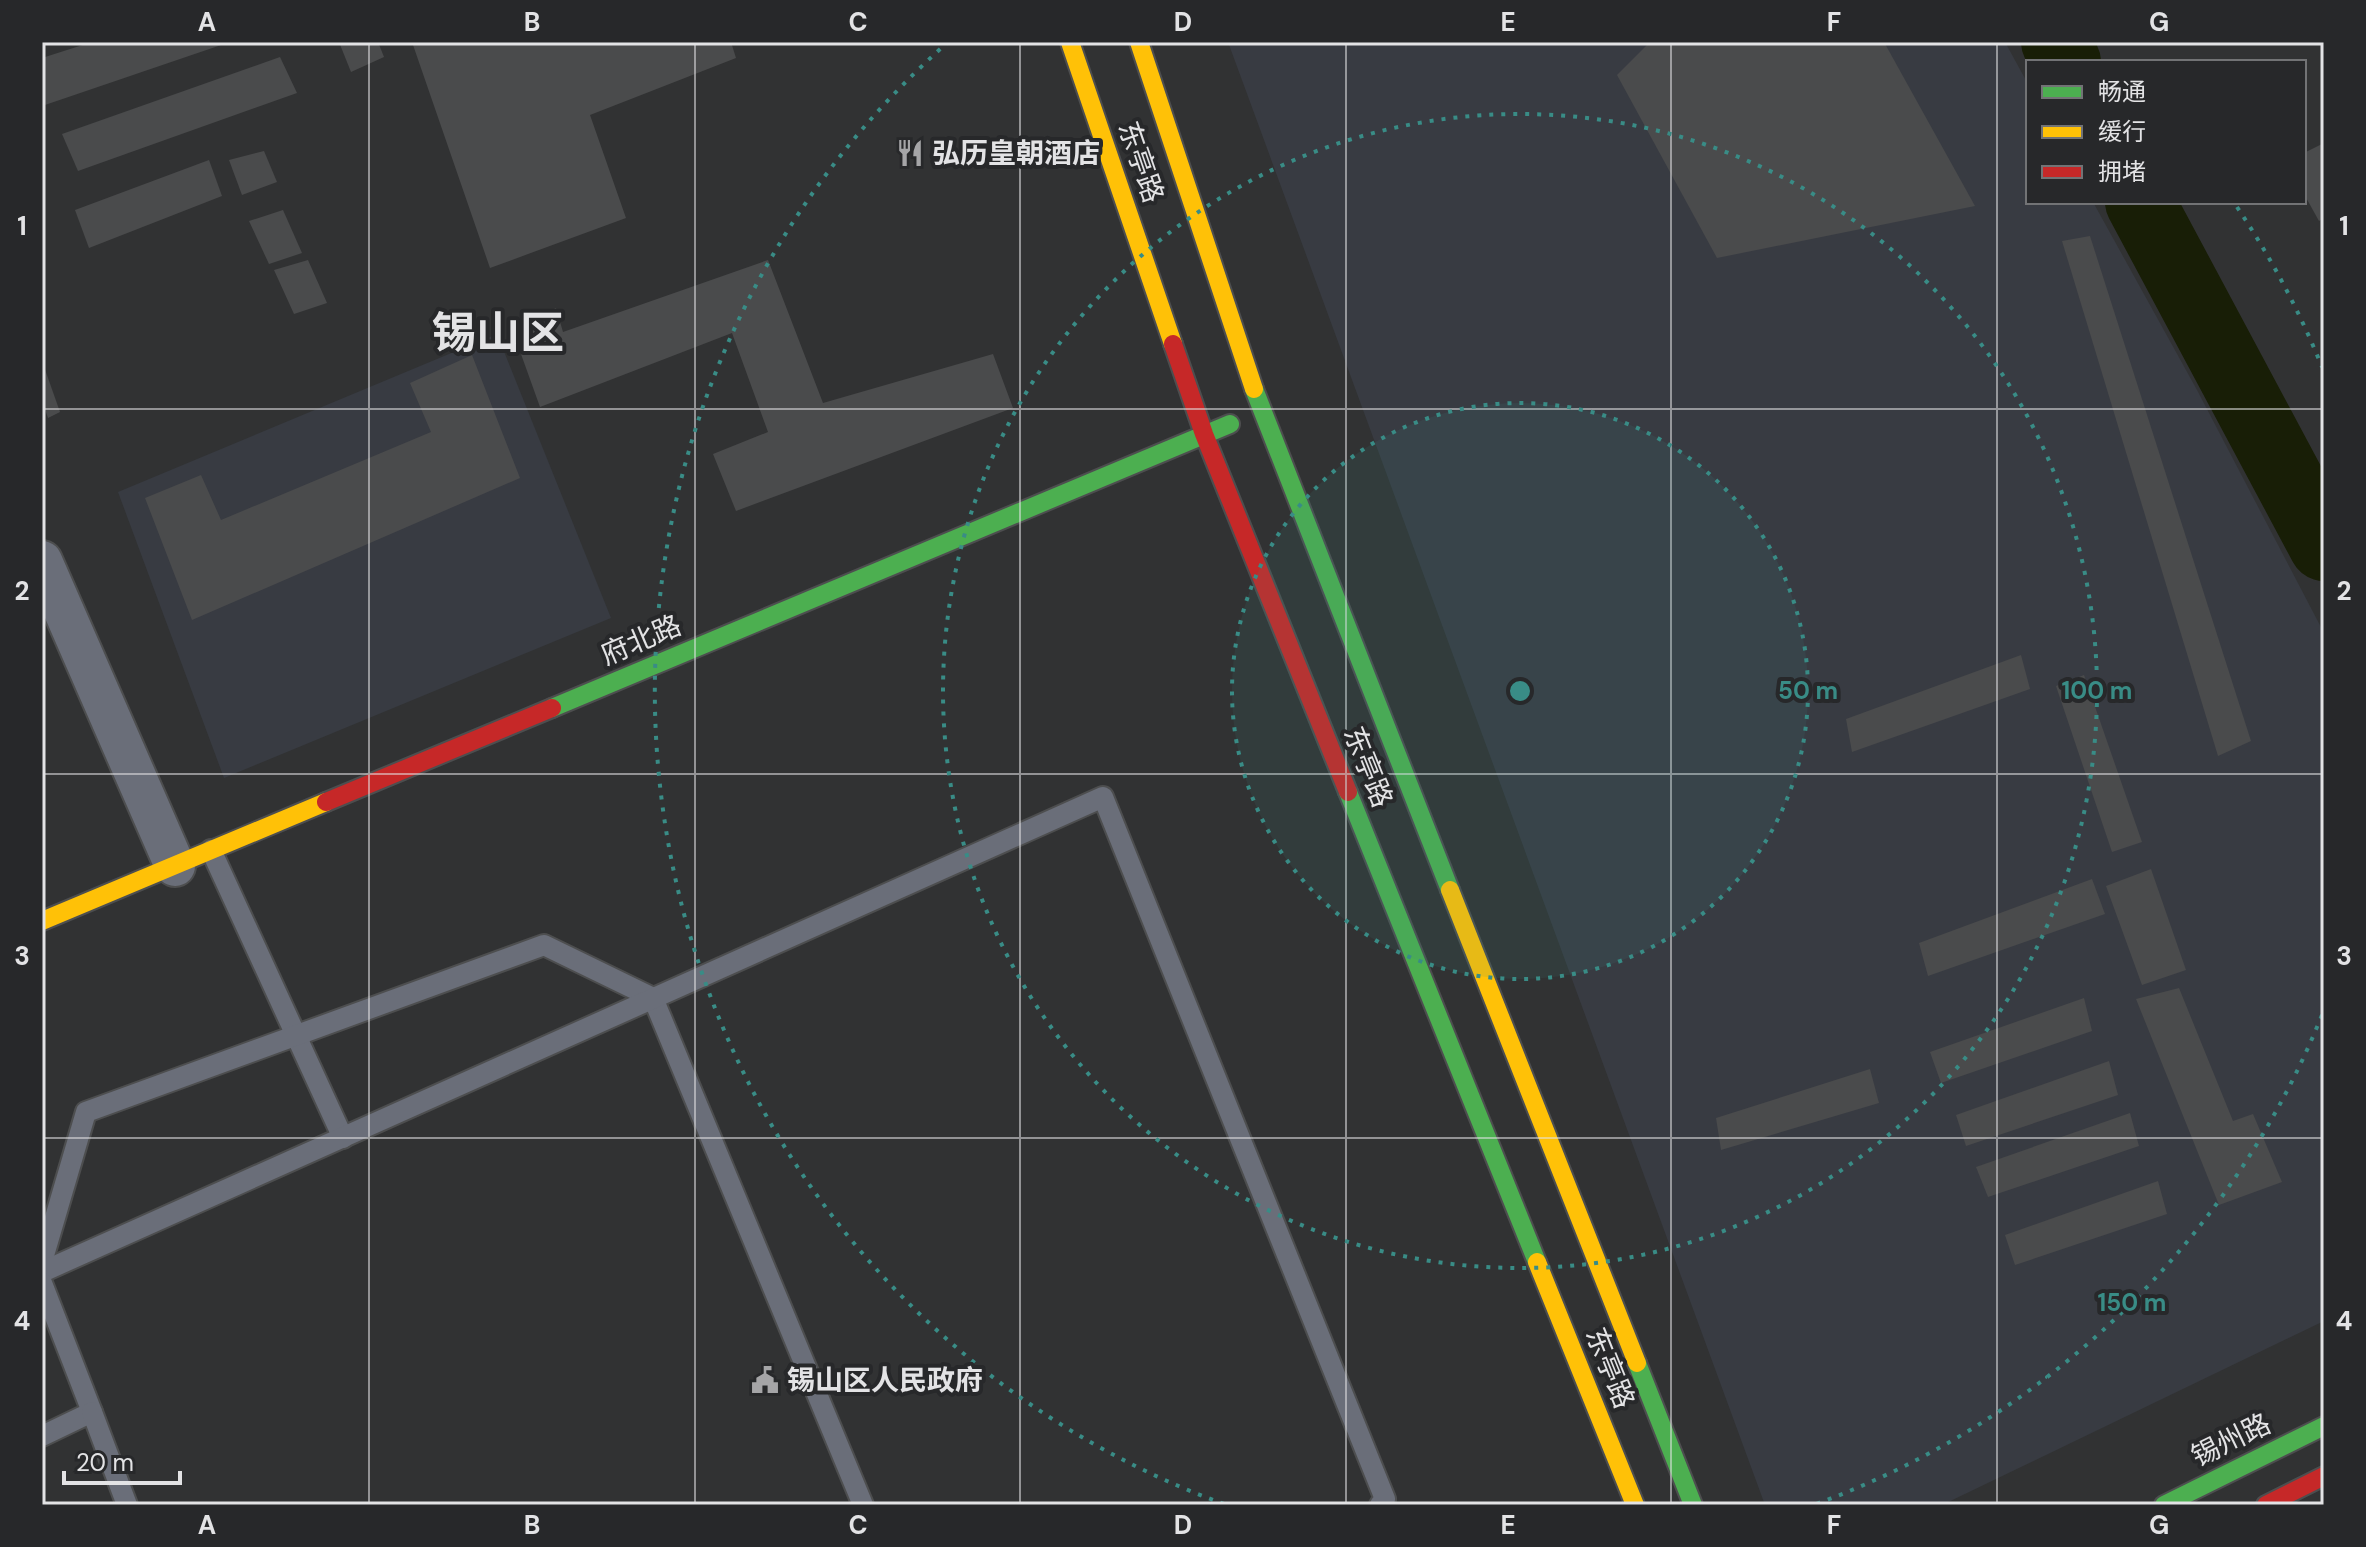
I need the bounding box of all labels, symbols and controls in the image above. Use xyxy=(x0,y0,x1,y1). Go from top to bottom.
text: A xyxy=(198,5,216,39)
text: B xyxy=(524,5,540,39)
text: C xyxy=(848,5,868,39)
text: D xyxy=(1174,5,1192,39)
text: E xyxy=(1500,5,1516,39)
text: F xyxy=(1827,5,1841,39)
text: G xyxy=(2149,5,2169,39)
legend xyxy=(2026,60,2306,204)
text: 畅通 xyxy=(2098,76,2146,107)
street label: 东亭路 xyxy=(1110,116,1172,208)
text: 缓行 xyxy=(2098,116,2146,147)
place label: 弘历皇朝酒店 xyxy=(932,135,1100,172)
restaurant icon: 弘历皇朝酒店 xyxy=(895,138,925,168)
text: 拥堵 xyxy=(2098,156,2146,187)
text: 1 xyxy=(17,209,27,243)
text: 1 xyxy=(2339,209,2349,243)
district label: 锡山区 xyxy=(432,304,564,362)
text: 2 xyxy=(14,574,30,608)
text: 2 xyxy=(2336,574,2352,608)
street label: 府北路 xyxy=(595,607,687,673)
text: 50 m xyxy=(1778,675,1838,706)
text: 100 m xyxy=(2062,675,2132,706)
centre of rings xyxy=(1506,677,1534,705)
street label: 东亭路 xyxy=(1335,721,1401,813)
text: 3 xyxy=(14,939,30,973)
text: 3 xyxy=(2336,939,2352,973)
text: 150 m xyxy=(2098,1287,2166,1318)
text: 4 xyxy=(14,1304,30,1338)
text: 4 xyxy=(2336,1304,2352,1338)
street label: 东亭路 xyxy=(1577,1322,1643,1414)
place label: 锡山区人民政府 xyxy=(787,1362,983,1399)
public building icon: 锡山区人民政府 xyxy=(750,1365,780,1395)
street label: 锡州路 xyxy=(2185,1405,2277,1475)
scale bar xyxy=(64,1435,180,1485)
text: 20 m xyxy=(76,1447,134,1478)
text: A xyxy=(198,1508,216,1542)
text: B xyxy=(524,1508,540,1542)
text: C xyxy=(848,1508,868,1542)
text: D xyxy=(1174,1508,1192,1542)
text: E xyxy=(1500,1508,1516,1542)
text: F xyxy=(1827,1508,1841,1542)
text: G xyxy=(2149,1508,2169,1542)

